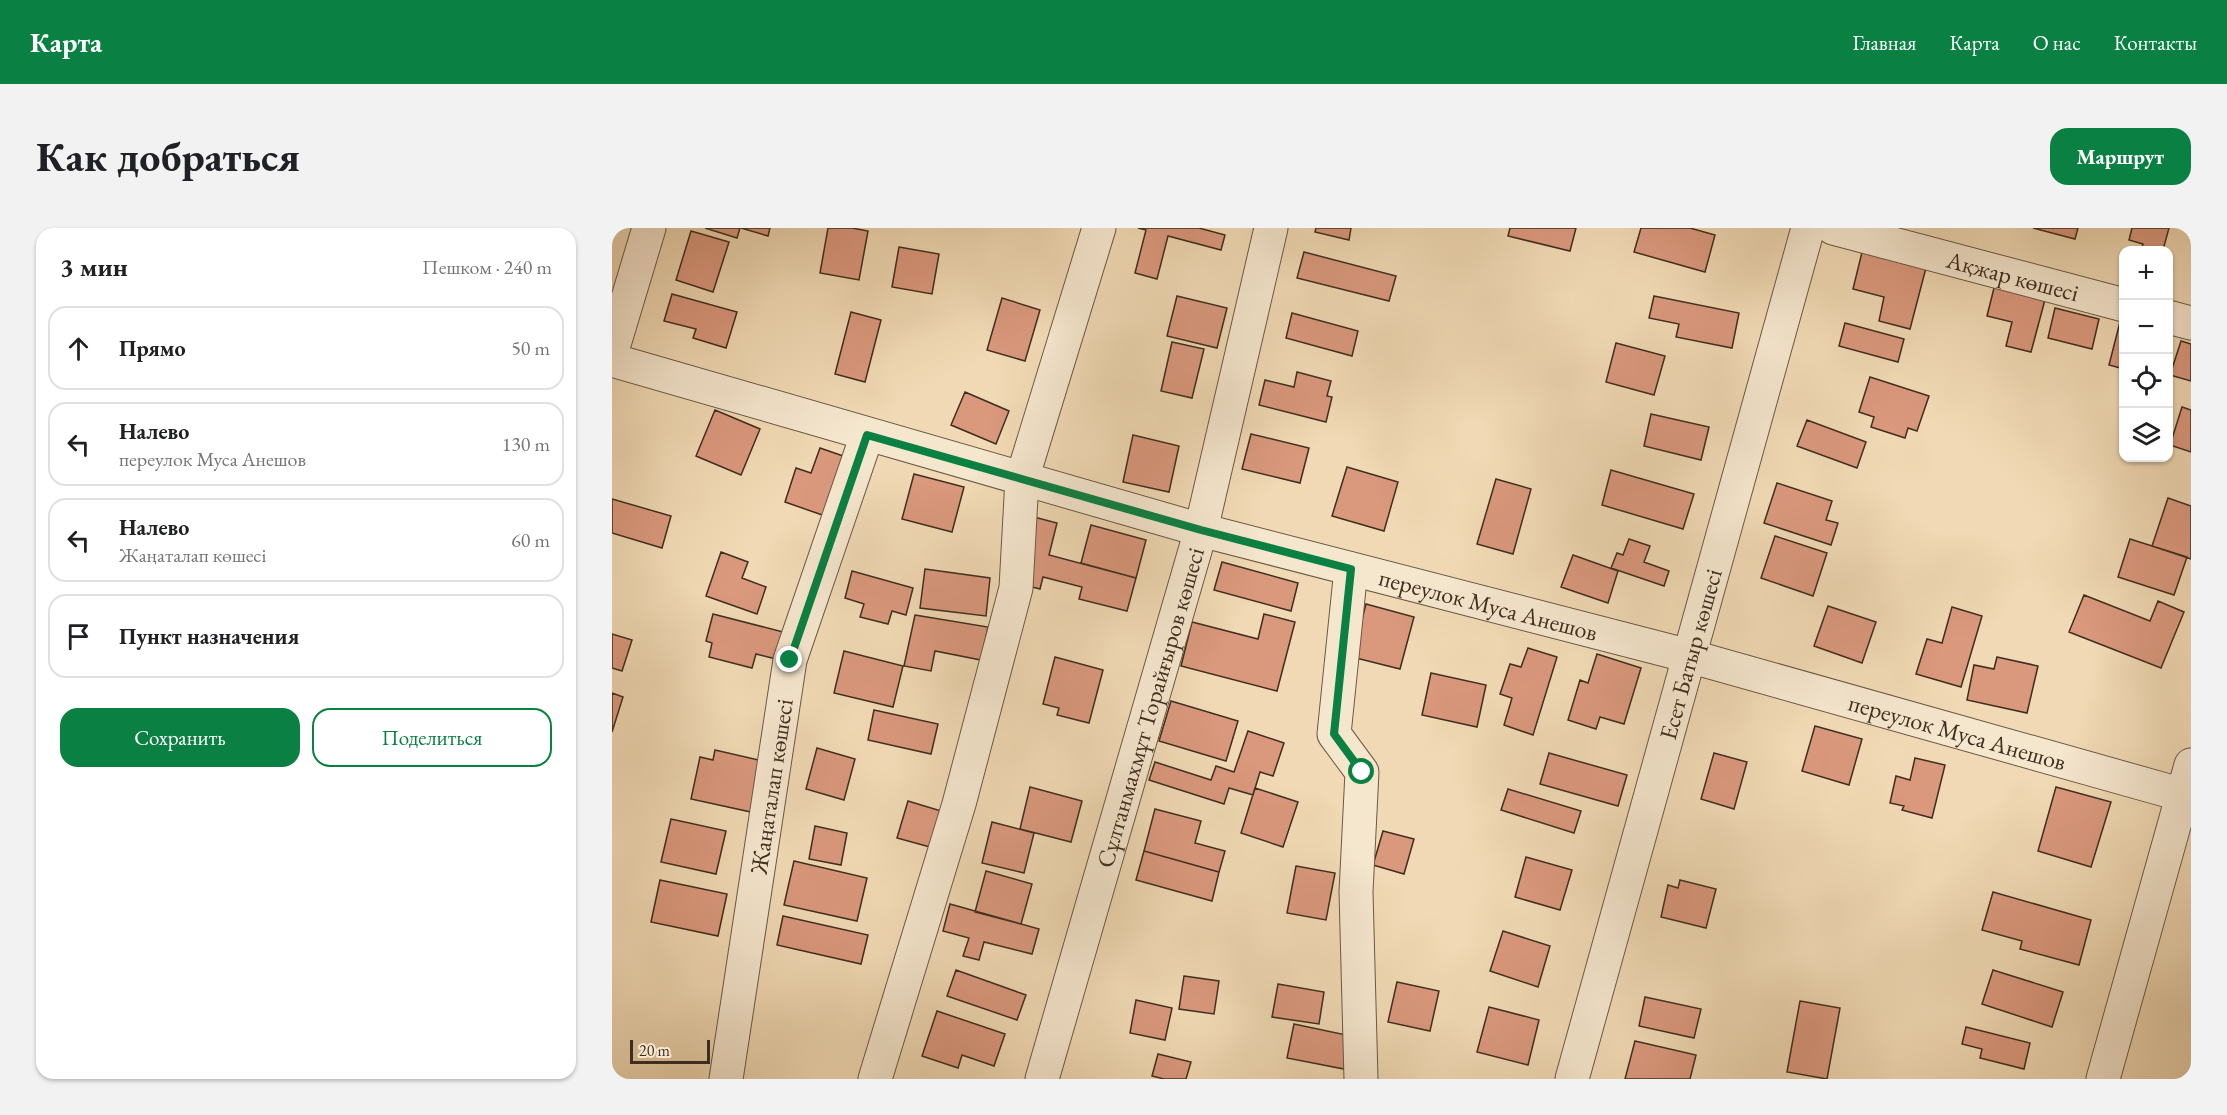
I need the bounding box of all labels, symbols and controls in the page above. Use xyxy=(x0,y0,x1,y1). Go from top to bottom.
text: Карта xyxy=(30,24,102,60)
text: Главная xyxy=(1852,29,1916,56)
text: Карта xyxy=(1949,29,2000,56)
text: О нас xyxy=(2033,29,2081,56)
text: Контакты xyxy=(2114,29,2197,56)
button: Маршрут xyxy=(2050,128,2191,185)
text: Как добраться xyxy=(36,129,300,184)
street label: Ақжар көшесі xyxy=(1942,243,2082,308)
map controls xyxy=(2119,246,2173,462)
button: + xyxy=(2119,246,2173,300)
text: 3 мин xyxy=(60,250,128,284)
text: Пешком · 240 m xyxy=(422,254,552,280)
button: − xyxy=(2119,300,2173,354)
icon: ahead xyxy=(62,332,95,365)
text: Прямо xyxy=(119,334,186,363)
text: 50 m xyxy=(511,335,550,361)
button: locate xyxy=(2119,354,2173,408)
button: layers xyxy=(2119,408,2173,462)
text: Налево xyxy=(119,417,189,446)
icon: left xyxy=(62,428,95,461)
text: 130 m xyxy=(502,431,550,457)
text: переулок Муса Анешов xyxy=(119,446,306,472)
text: Налево xyxy=(119,513,189,542)
icon: left xyxy=(62,524,95,557)
text: 60 m xyxy=(511,527,550,553)
text: Жаңаталап көшесі xyxy=(119,542,266,568)
street label: Сұлтанмахмұт Торайғыров көшесі xyxy=(1089,543,1211,871)
street label: переулок Муса Анешов xyxy=(1376,561,1601,647)
street label: Есет Батыр көшесі xyxy=(1651,565,1728,743)
icon: arrive xyxy=(62,620,95,653)
text: Пункт назначения xyxy=(119,622,299,651)
route end xyxy=(776,646,802,672)
street label: переулок Муса Анешов xyxy=(1845,686,2070,777)
street label: Жаңаталап көшесі xyxy=(742,696,799,877)
button: Сохранить xyxy=(60,708,300,767)
button: Поделиться xyxy=(312,708,552,767)
route start xyxy=(1348,758,1374,784)
scale bar xyxy=(630,1037,710,1064)
text: 20 m xyxy=(639,1040,670,1061)

